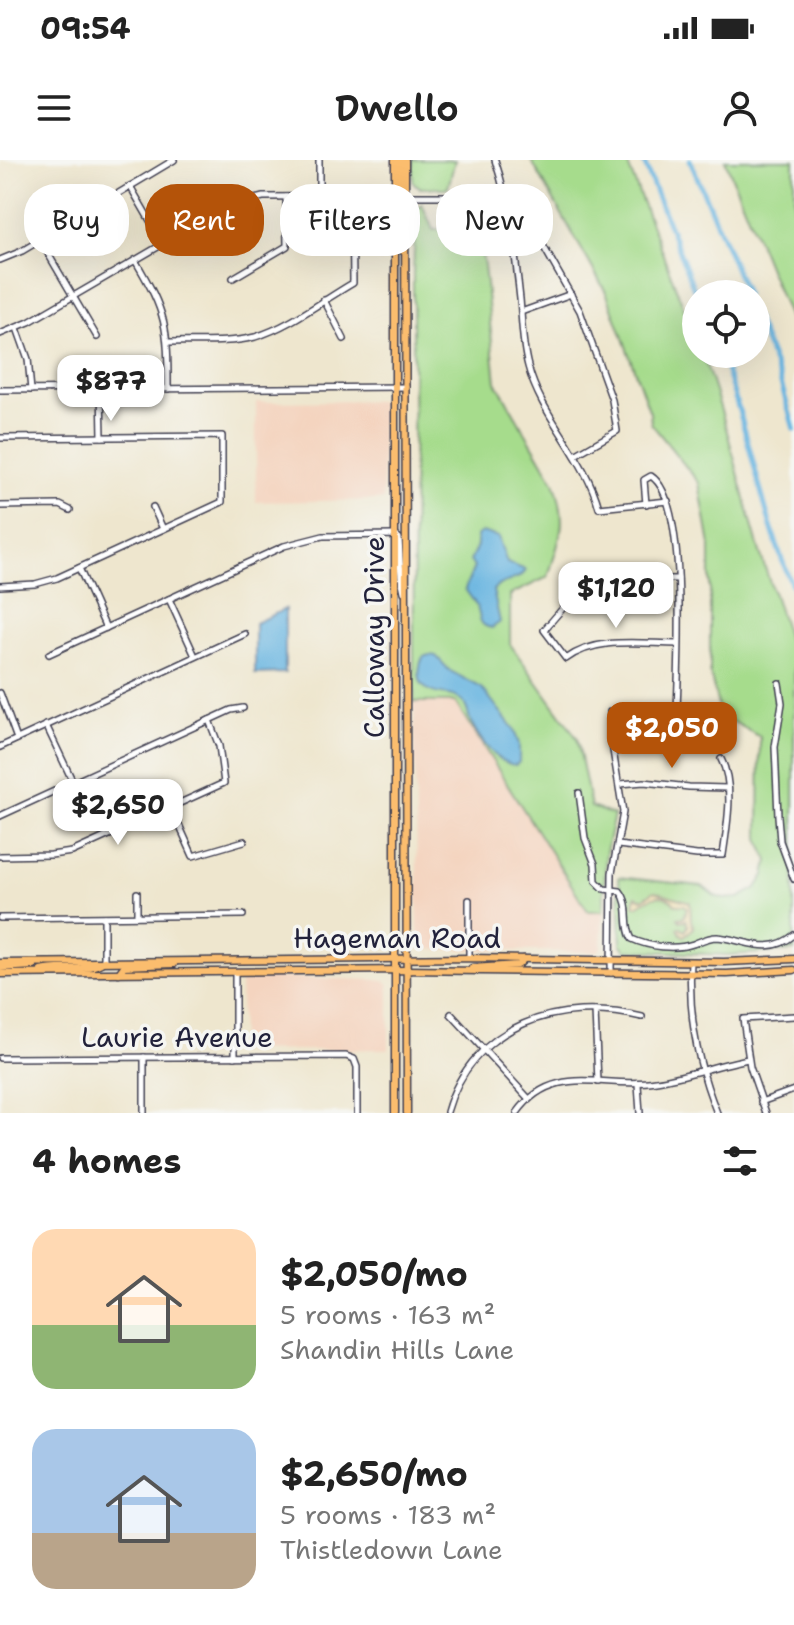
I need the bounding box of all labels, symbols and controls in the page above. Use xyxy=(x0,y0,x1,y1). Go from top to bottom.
text: 09:54 xyxy=(40,8,131,49)
text: Dwello xyxy=(335,84,459,133)
icon: menu xyxy=(32,86,76,130)
icon: person xyxy=(718,86,762,130)
chip: Buy xyxy=(24,184,129,256)
chip: Rent xyxy=(145,184,264,256)
chip: Filters xyxy=(280,184,420,256)
chip: New xyxy=(436,184,553,256)
map controls xyxy=(682,280,770,368)
button: locate xyxy=(682,280,770,368)
pin: $877 xyxy=(64,355,158,423)
text: $877 xyxy=(75,363,147,398)
street label: Calloway Drive xyxy=(355,536,393,738)
pin: $1,120 xyxy=(551,562,681,630)
text: $1,120 xyxy=(576,570,656,605)
pin: $2,050 xyxy=(607,702,737,770)
text: $2,050 xyxy=(625,710,719,745)
pin: $2,650 xyxy=(53,779,183,847)
text: $2,650 xyxy=(71,787,165,822)
street label: Hageman Road xyxy=(293,919,501,957)
street label: Laurie Avenue xyxy=(81,1018,273,1056)
text: 4 homes xyxy=(32,1138,181,1184)
icon: filters xyxy=(718,1139,762,1183)
text: $2,050/mo xyxy=(280,1251,468,1297)
icon: home xyxy=(96,1261,192,1357)
text: 5 rooms · 163 m² xyxy=(280,1297,495,1332)
text: Shandin Hills Lane xyxy=(280,1332,514,1367)
text: $2,650/mo xyxy=(280,1451,468,1497)
icon: home xyxy=(96,1461,192,1557)
text: 5 rooms · 183 m² xyxy=(280,1497,496,1532)
text: Thistledown Lane xyxy=(280,1532,503,1567)

